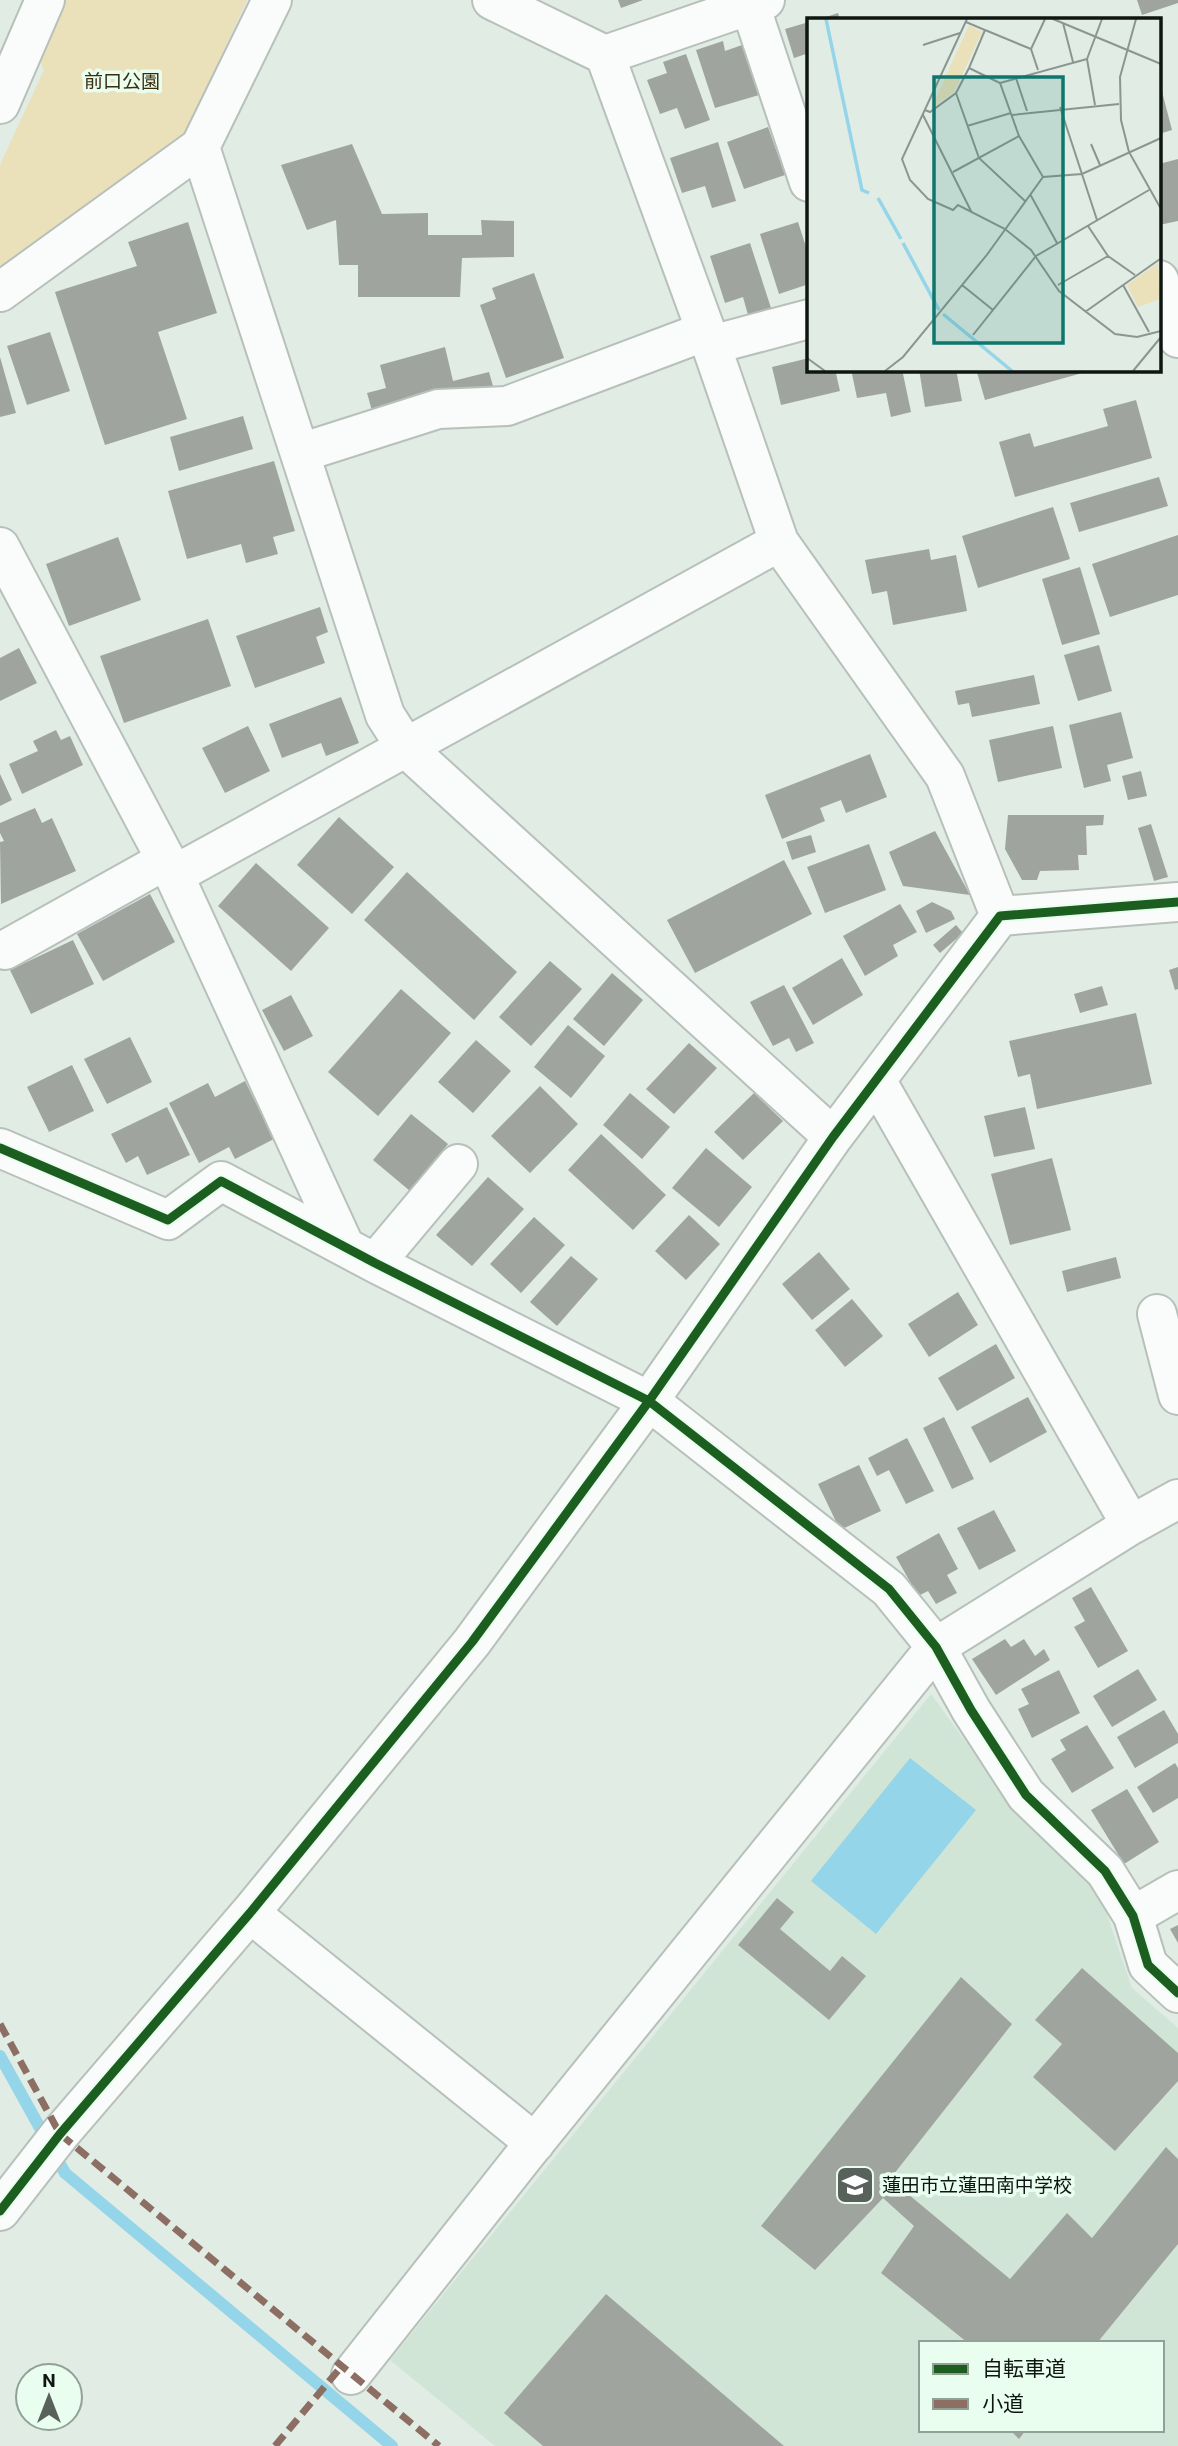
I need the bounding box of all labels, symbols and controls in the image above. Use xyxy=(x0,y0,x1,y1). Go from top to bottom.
inset map xyxy=(807,18,1160,371)
park label: 前口公園 xyxy=(84,70,160,93)
school or university icon: 蓮田市立蓮田南中学校 xyxy=(834,2164,876,2206)
place label: 蓮田市立蓮田南中学校 xyxy=(882,2174,1072,2197)
legend xyxy=(919,2341,1164,2432)
text: 自転車道 xyxy=(982,2357,1066,2381)
north arrow xyxy=(14,2362,84,2432)
text: N xyxy=(42,2369,56,2392)
text: 小道 xyxy=(982,2392,1024,2416)

